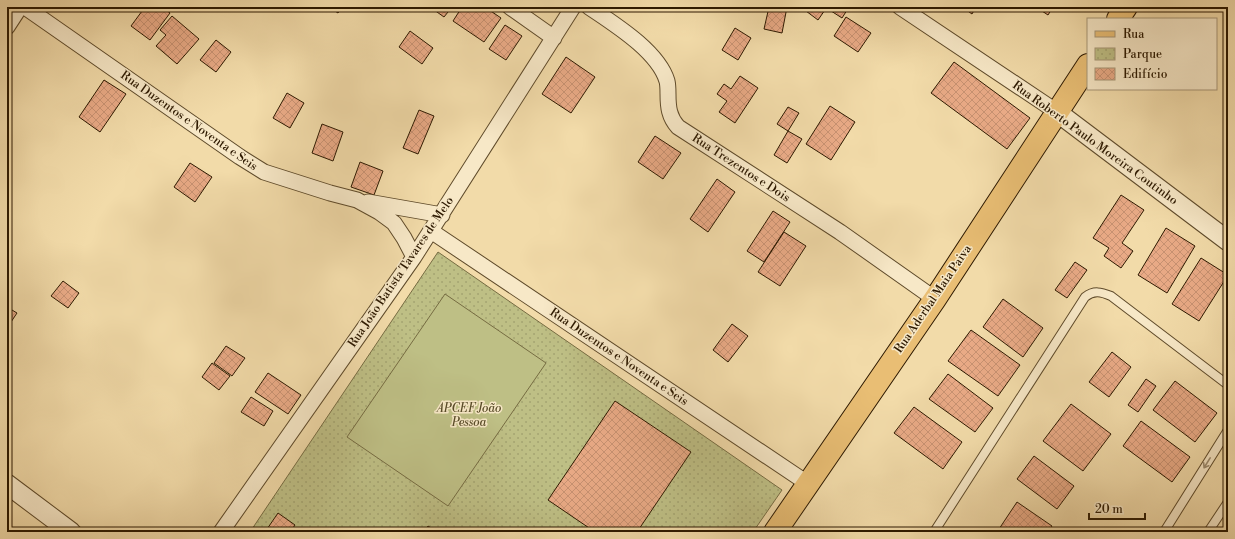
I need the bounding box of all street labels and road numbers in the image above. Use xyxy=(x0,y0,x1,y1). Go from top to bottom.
street label: Rua Duzentos e Noventa e Seis xyxy=(118,68,260,174)
street label: Rua Roberto Paulo Moreira Coutinho xyxy=(1009,78,1181,208)
street label: Rua Trezentos e Dois xyxy=(689,131,793,205)
street label: Rua João Batista Tavares de Melo xyxy=(345,193,457,350)
street label: Rua Aderbal Maia Paiva xyxy=(891,241,975,356)
street label: Rua Duzentos e Noventa e Seis xyxy=(547,305,691,409)

